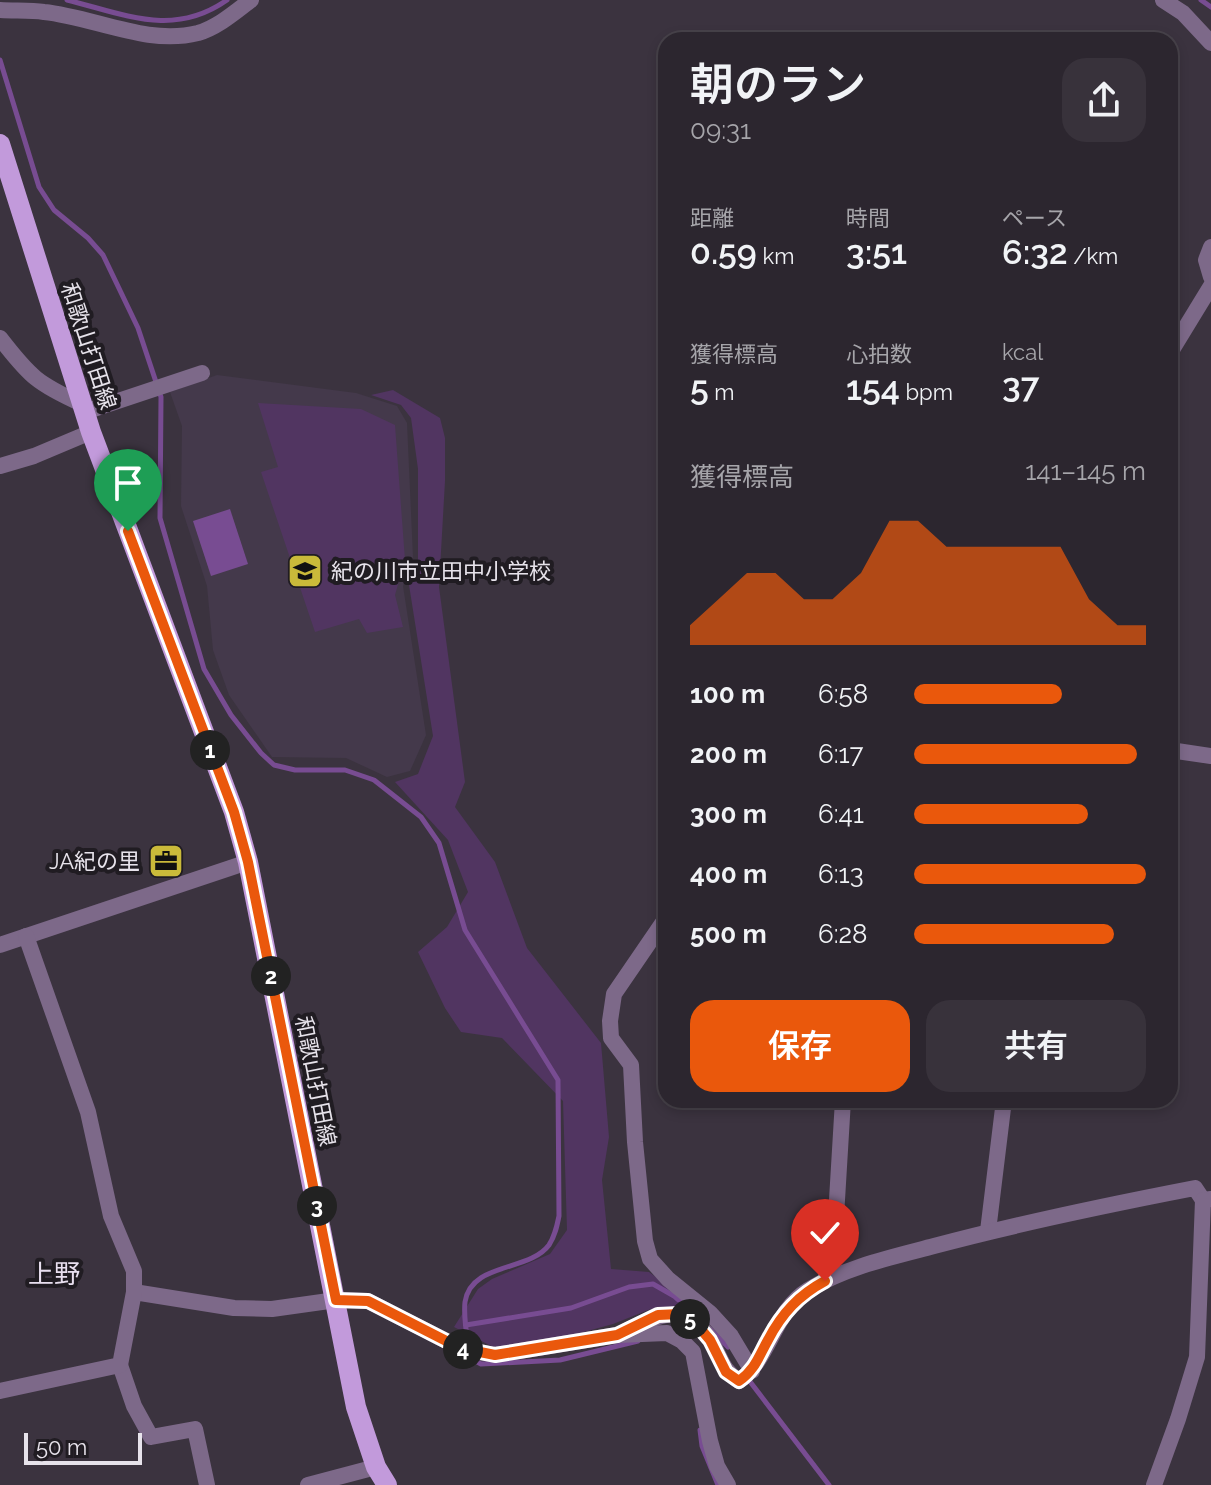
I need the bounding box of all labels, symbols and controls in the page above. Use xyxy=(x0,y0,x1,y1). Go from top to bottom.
button: share xyxy=(1062,58,1146,142)
text: 朝のラン xyxy=(690,59,866,110)
text: 09:31 xyxy=(690,115,751,145)
text: 距離 xyxy=(690,205,734,231)
text: 時間 xyxy=(846,205,890,231)
text: ペース xyxy=(1002,205,1067,231)
text: 0.59 xyxy=(690,232,757,272)
text: 3:51 xyxy=(846,232,907,272)
text: 6:32 xyxy=(1002,232,1068,272)
text: km xyxy=(757,243,794,269)
text: /km xyxy=(1068,243,1118,269)
street label: 和歌山打田線 xyxy=(56,279,122,413)
text: kcal xyxy=(1002,339,1043,365)
text: 獲得標高 xyxy=(690,341,778,367)
text: 心拍数 xyxy=(846,341,912,367)
text: 37 xyxy=(1002,365,1039,405)
text: 5 xyxy=(690,368,709,408)
text: 154 xyxy=(846,368,900,408)
text: m xyxy=(709,379,735,405)
text: bpm xyxy=(900,379,953,405)
pin xyxy=(94,449,162,531)
text: 141–145 m xyxy=(1025,456,1146,486)
icon: arrive xyxy=(106,461,150,505)
text: 獲得標高 xyxy=(690,462,794,492)
school or university icon: 紀の川市立田中小学校 xyxy=(286,552,324,590)
place label: 紀の川市立田中小学校 xyxy=(331,558,551,584)
text: 100 m xyxy=(690,679,765,709)
text: 6:58 xyxy=(818,679,868,709)
pin: 1 xyxy=(190,730,230,770)
text: 1 xyxy=(205,737,215,763)
text: 200 m xyxy=(690,739,767,769)
text: 6:17 xyxy=(818,739,863,769)
text: 300 m xyxy=(690,799,767,829)
text: 6:41 xyxy=(818,799,864,829)
office icon: JA紀の里 xyxy=(147,842,185,880)
place label: JA紀の里 xyxy=(49,848,140,874)
text: 400 m xyxy=(690,859,767,889)
text: 6:13 xyxy=(818,859,864,889)
text: 500 m xyxy=(690,919,767,949)
text: 6:28 xyxy=(818,919,868,949)
pin: 2 xyxy=(251,956,291,996)
text: 2 xyxy=(265,963,277,989)
button: 保存 xyxy=(690,1000,910,1092)
button: 共有 xyxy=(926,1000,1146,1092)
street label: 和歌山打田線 xyxy=(291,1014,341,1148)
pin: 3 xyxy=(297,1186,337,1226)
text: 3 xyxy=(311,1193,323,1219)
pin xyxy=(791,1199,859,1281)
icon: check xyxy=(803,1211,847,1255)
district label: 上野 xyxy=(28,1259,80,1289)
pin: 5 xyxy=(670,1299,710,1339)
text: 5 xyxy=(684,1306,696,1332)
pin: 4 xyxy=(443,1329,483,1369)
text: 4 xyxy=(457,1336,469,1362)
scale bar xyxy=(24,1429,142,1465)
text: 50 m xyxy=(36,1434,87,1460)

